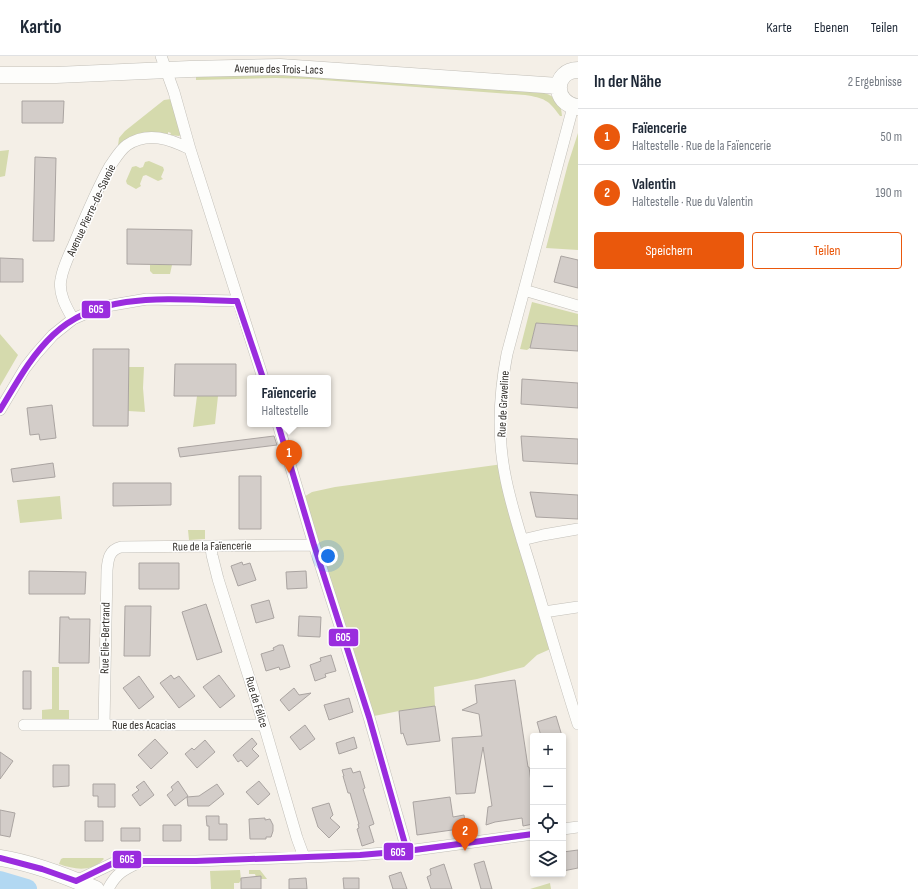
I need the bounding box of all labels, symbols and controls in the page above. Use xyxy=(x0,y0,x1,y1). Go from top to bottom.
text: Kartio xyxy=(20,16,62,39)
text: Karte xyxy=(766,19,792,36)
text: Ebenen xyxy=(814,19,849,36)
text: Teilen xyxy=(871,19,898,36)
street label: Avenue des Trois-Lacs xyxy=(234,61,323,78)
text: In der Nähe xyxy=(594,72,661,92)
text: 2 Ergebnisse xyxy=(848,74,902,90)
text: Faïencerie xyxy=(632,119,687,138)
text: 1 xyxy=(604,129,610,145)
text: 50 m xyxy=(881,129,902,145)
text: Haltestelle · Rue de la Faïencerie xyxy=(632,138,771,154)
street label: Avenue Pierre-de-Savoie xyxy=(63,162,119,259)
text: Valentin xyxy=(632,175,676,194)
text: 2 xyxy=(604,185,610,201)
text: 190 m xyxy=(875,185,902,201)
text: Haltestelle · Rue du Valentin xyxy=(632,194,753,210)
button: Speichern xyxy=(594,232,744,269)
button: Teilen xyxy=(752,232,902,269)
line badge: 605 xyxy=(81,300,111,319)
text: 605 xyxy=(88,303,104,316)
street label: Rue de Graveline xyxy=(494,370,513,438)
popup xyxy=(247,375,331,427)
text: Faïencerie xyxy=(262,384,316,403)
text: Haltestelle xyxy=(262,403,309,419)
pin: 1 xyxy=(276,440,302,473)
street label: Rue de la Faïencerie xyxy=(172,538,252,555)
your location xyxy=(318,546,338,566)
street label: Rue Elie-Bertrand xyxy=(97,602,114,674)
line badge: 605 xyxy=(328,628,359,647)
text: 605 xyxy=(335,631,351,644)
street label: Rue de Félice xyxy=(242,675,271,730)
street label: Rue des Acacias xyxy=(112,718,176,733)
map controls xyxy=(530,733,566,877)
button: + xyxy=(530,733,566,769)
button: − xyxy=(530,769,566,805)
button: locate xyxy=(530,805,566,841)
pin: 2 xyxy=(452,818,478,851)
button: layers xyxy=(530,841,566,877)
line badge: 605 xyxy=(383,842,414,861)
text: 605 xyxy=(390,846,406,859)
line badge: 605 xyxy=(112,850,142,869)
text: 605 xyxy=(119,853,135,866)

